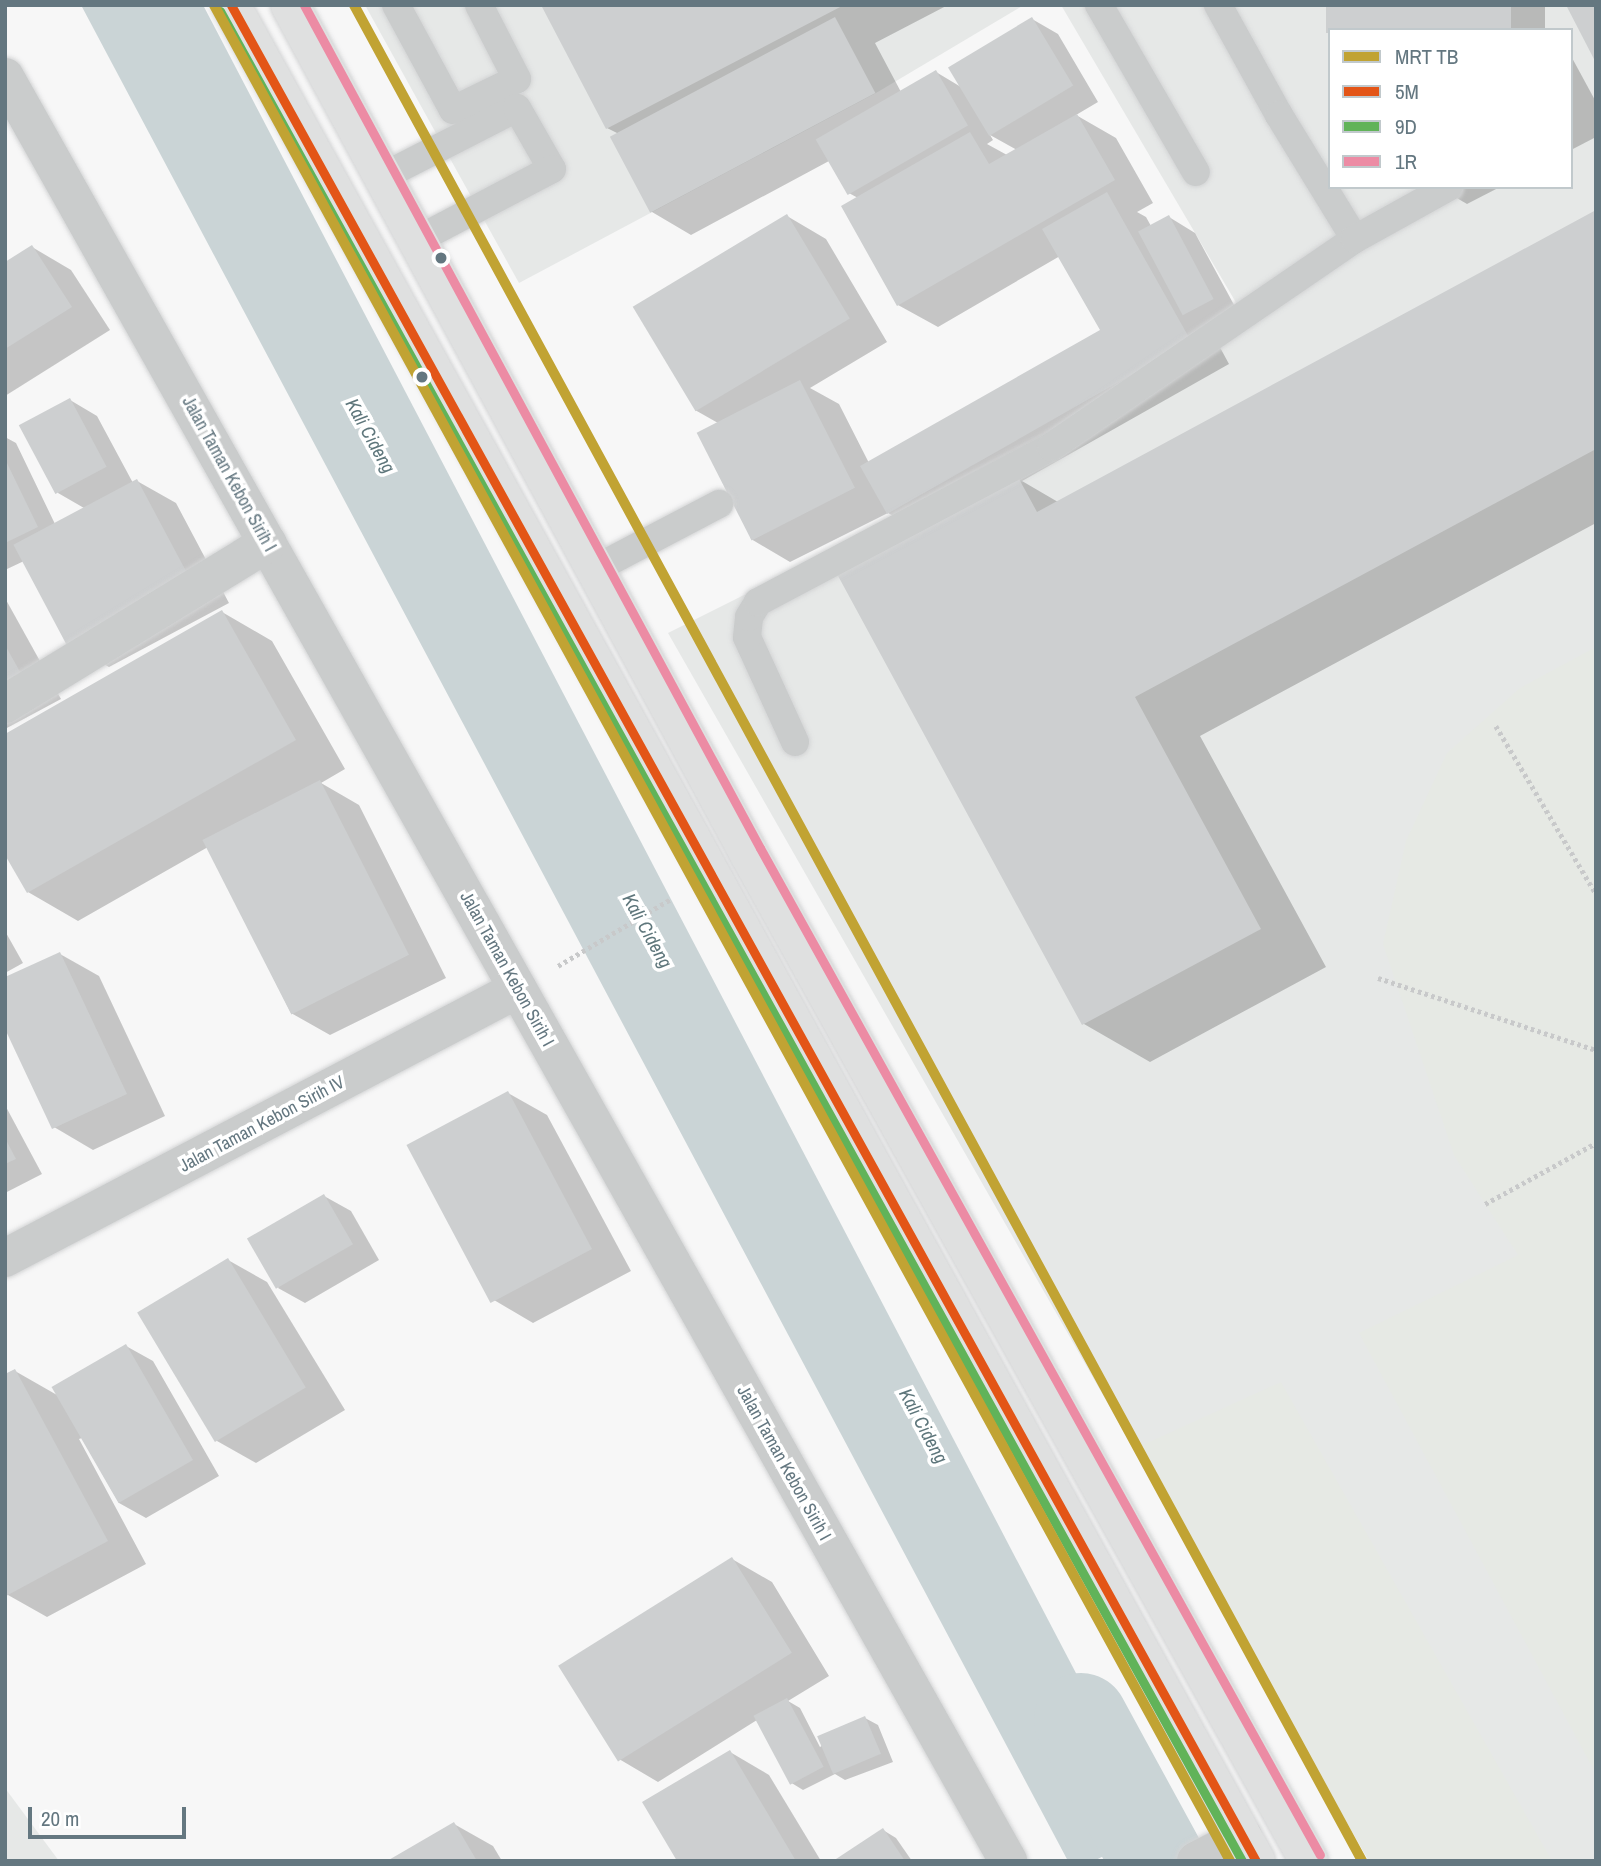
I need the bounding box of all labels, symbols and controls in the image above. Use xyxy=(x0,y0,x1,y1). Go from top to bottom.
legend xyxy=(1328,28,1573,189)
text: MRT TB xyxy=(1395,42,1458,71)
text: 5M xyxy=(1395,77,1419,106)
text: 9D xyxy=(1395,112,1417,141)
text: 1R xyxy=(1395,147,1417,176)
unlabelled marker xyxy=(434,251,448,265)
unlabelled marker xyxy=(415,370,429,384)
street label: Jalan Taman Kebon Sirih I xyxy=(177,393,281,555)
water label: Kali Cideng xyxy=(340,395,400,477)
street label: Jalan Taman Kebon Sirih I xyxy=(455,888,559,1050)
water label: Kali Cideng xyxy=(617,890,677,972)
street label: Jalan Taman Kebon Sirih IV xyxy=(176,1071,348,1177)
street label: Jalan Taman Kebon Sirih I xyxy=(732,1382,836,1544)
water label: Kali Cideng xyxy=(894,1385,952,1467)
scale bar xyxy=(32,1792,189,1836)
text: 20 m xyxy=(41,1804,79,1833)

